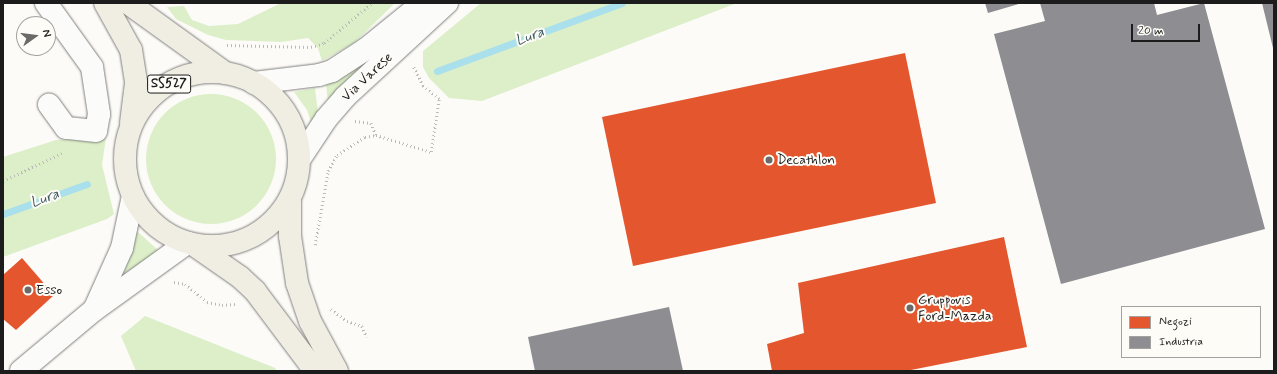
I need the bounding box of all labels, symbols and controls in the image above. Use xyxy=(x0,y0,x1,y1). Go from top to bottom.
north arrow xyxy=(16,16,56,56)
scale bar xyxy=(1133,16,1202,42)
text: 20 m xyxy=(1138,23,1164,39)
water label: Lura xyxy=(513,24,547,50)
text: N xyxy=(39,28,54,39)
street label: Via Varese xyxy=(338,49,396,105)
road number: SS527 xyxy=(147,73,191,95)
place label: Decathlon xyxy=(777,152,835,168)
marker: Decathlon xyxy=(764,155,774,165)
water label: Lura xyxy=(28,186,62,212)
place label: Esso xyxy=(36,282,62,298)
marker: Esso xyxy=(23,285,33,295)
place label: Gruppovis Ford-Mazda xyxy=(918,292,992,324)
marker: Gruppovis Ford-Mazda xyxy=(905,303,915,313)
legend xyxy=(1121,306,1261,358)
text: Negozi xyxy=(1159,314,1192,330)
text: Industria xyxy=(1159,334,1203,350)

